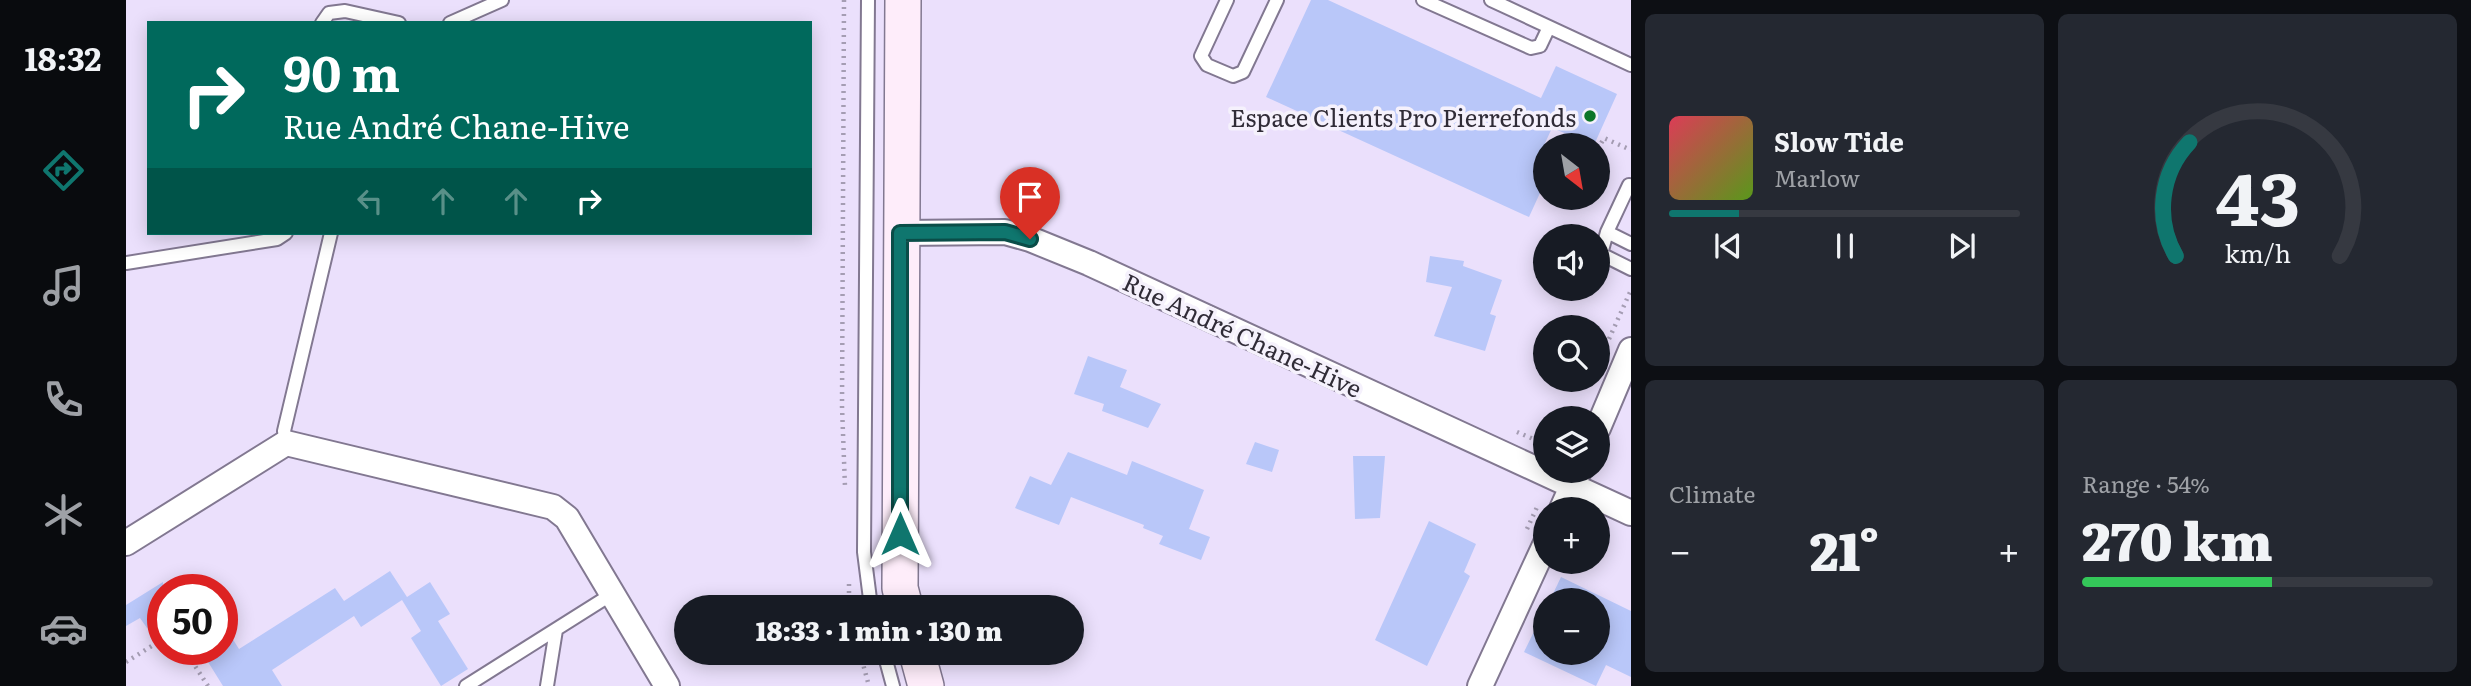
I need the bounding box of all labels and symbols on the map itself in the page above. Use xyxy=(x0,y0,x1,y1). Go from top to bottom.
place label: Espace Clients Pro Pierrefonds xyxy=(1230,99,1576,134)
marker: Espace Clients Pro Pierrefonds xyxy=(1582,108,1598,124)
north arrow xyxy=(1533,133,1610,210)
pin xyxy=(1000,167,1060,239)
street label: Rue André Chane-Hive xyxy=(1118,263,1368,405)
position arrow xyxy=(863,497,937,571)
speed limit sign: 50 xyxy=(147,574,238,665)

